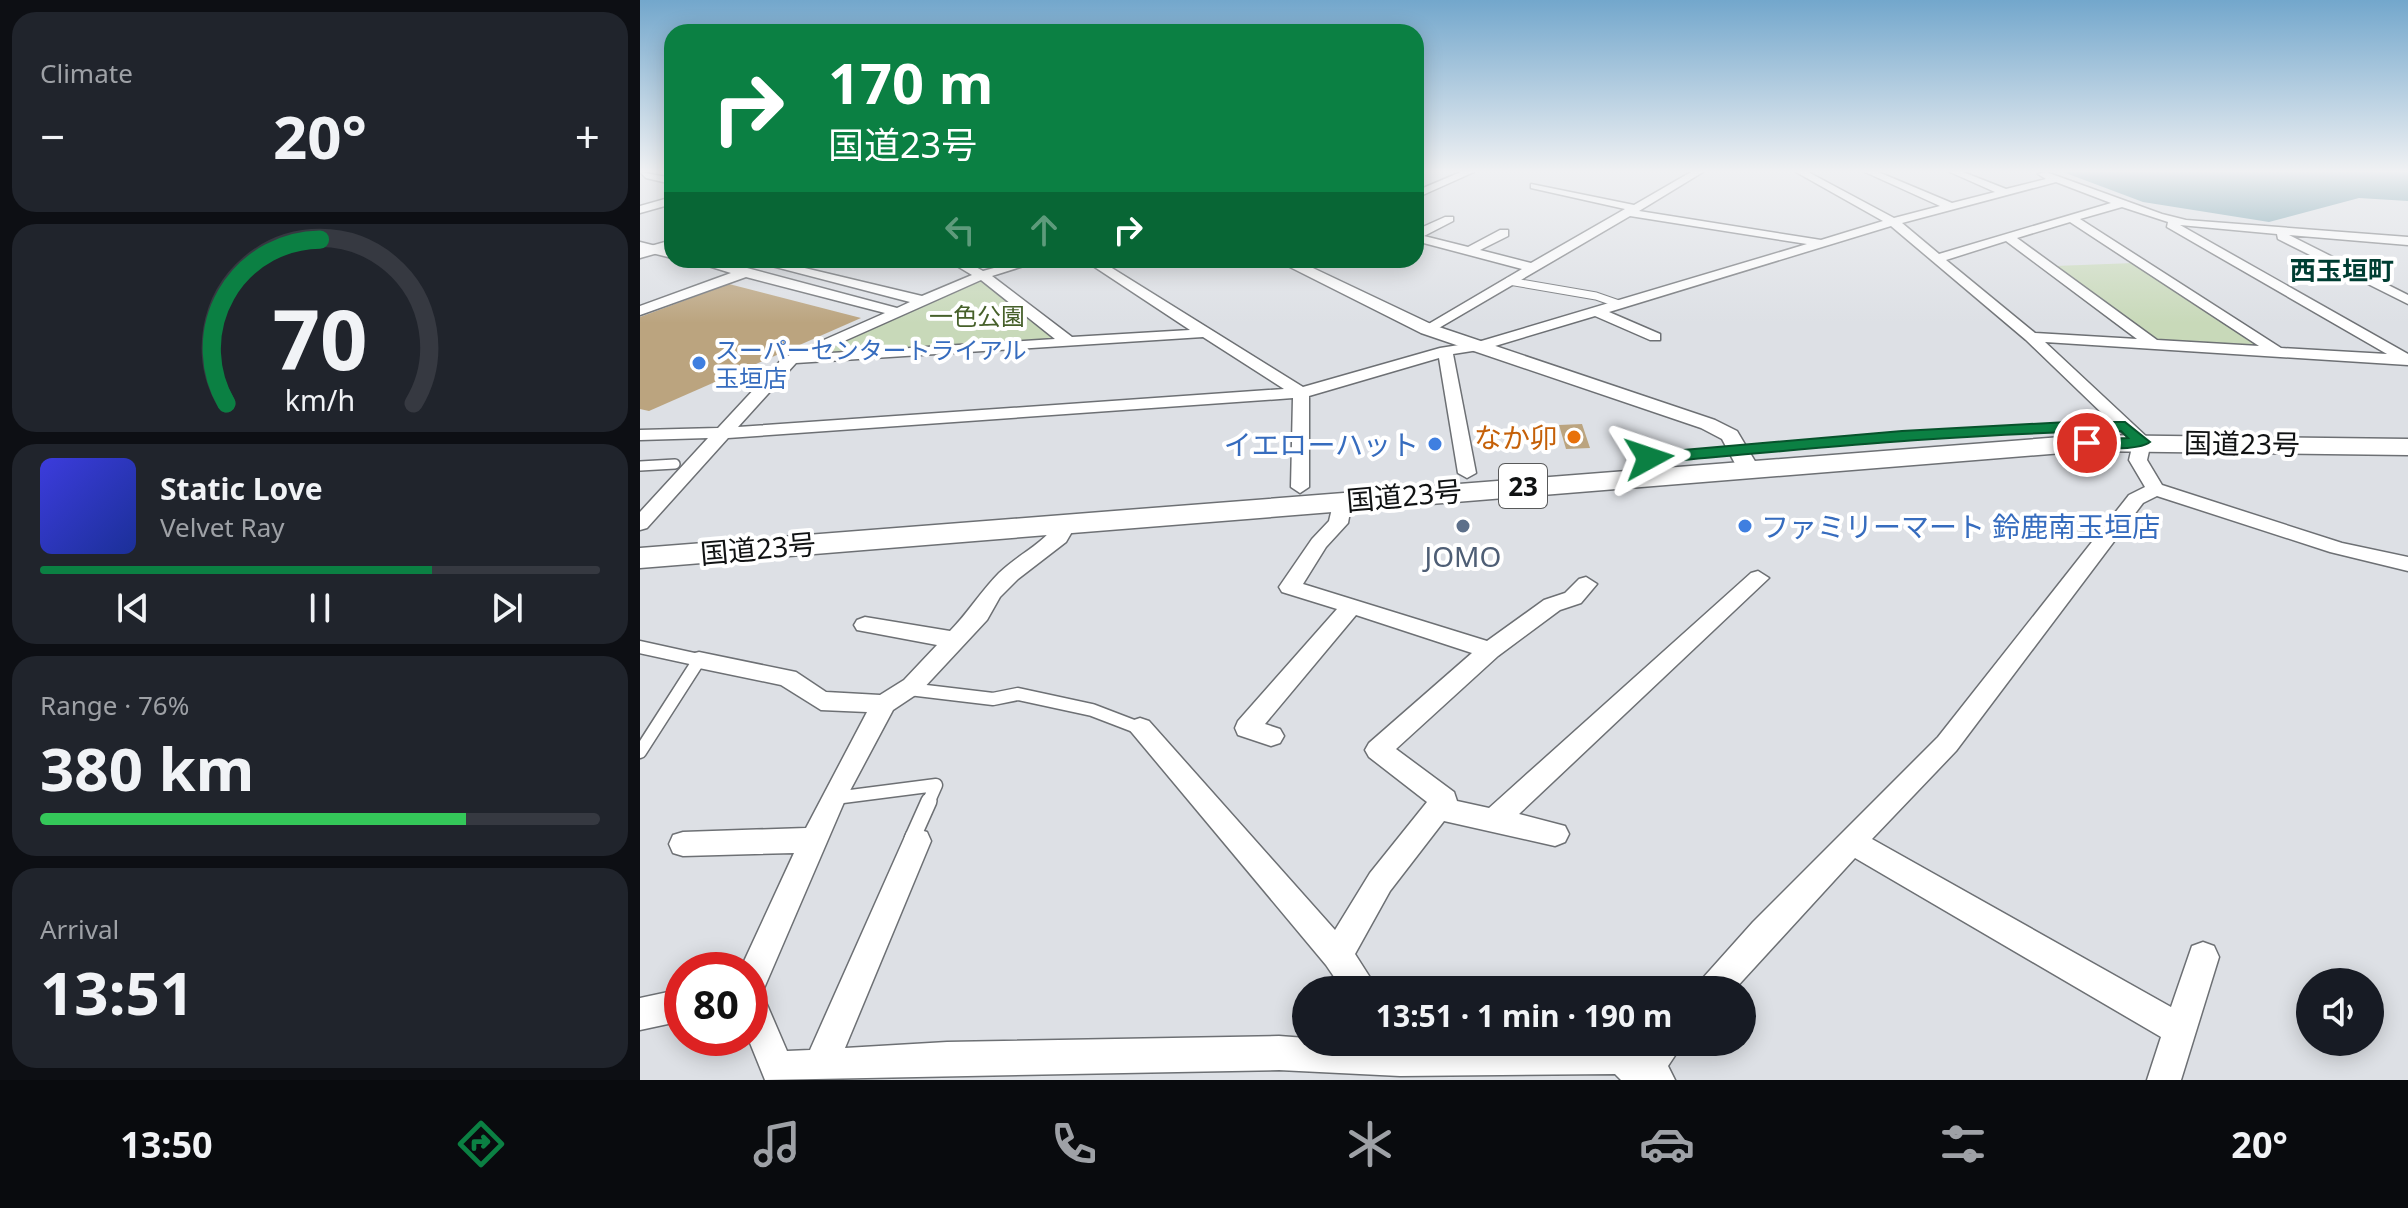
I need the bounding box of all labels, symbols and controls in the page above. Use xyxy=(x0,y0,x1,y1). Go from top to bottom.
text: 170 m xyxy=(828,44,993,120)
text: Climate xyxy=(40,55,133,91)
icon: right xyxy=(696,56,800,160)
text: 20° xyxy=(273,95,367,177)
text: − xyxy=(40,106,65,166)
text: + xyxy=(575,106,600,166)
text: 国道23号 xyxy=(828,120,977,169)
icon: left xyxy=(938,208,982,252)
icon: ahead xyxy=(1022,208,1066,252)
icon: right xyxy=(1106,208,1150,252)
district label: 西玉垣町 xyxy=(2290,252,2394,288)
text: 70 xyxy=(272,281,368,394)
park label: 一色公園 xyxy=(929,299,1025,332)
place label: スーパーセンタートライアル 玉垣店 xyxy=(715,333,1027,394)
marker: スーパーセンタートライアル 玉垣店 xyxy=(690,354,708,372)
text: km/h xyxy=(285,380,355,419)
pin xyxy=(2053,409,2121,477)
position arrow xyxy=(1607,416,1691,500)
place label: なか卯 xyxy=(1474,418,1558,456)
icon: arrive xyxy=(2065,421,2109,465)
street label: 国道23号 xyxy=(2184,423,2300,463)
place label: イエローハット xyxy=(1224,425,1419,463)
marker: なか卯 xyxy=(1565,428,1583,446)
marker: イエローハット xyxy=(1426,435,1444,453)
road number: 23 xyxy=(1499,464,1547,508)
text: Static Love xyxy=(160,468,323,509)
street label: 国道23号 xyxy=(1345,471,1463,519)
place label: ファミリーマート 鈴鹿南玉垣店 xyxy=(1761,507,2160,545)
text: Velvet Ray xyxy=(160,509,285,545)
marker: JOMO xyxy=(1454,517,1472,535)
marker: ファミリーマート 鈴鹿南玉垣店 xyxy=(1736,517,1754,535)
street label: 国道23号 xyxy=(699,524,817,572)
place label: JOMO xyxy=(1422,537,1501,575)
icon: previous xyxy=(111,586,155,630)
icon: pause xyxy=(298,586,342,630)
icon: next xyxy=(485,586,529,630)
text: Range · 76% xyxy=(40,687,189,723)
text: 380 km xyxy=(40,727,254,809)
text: Arrival xyxy=(40,911,119,947)
text: 13:51 xyxy=(40,951,194,1033)
speed limit sign: 80 xyxy=(664,952,768,1056)
map controls xyxy=(2296,968,2384,1056)
button: sound xyxy=(2296,968,2384,1056)
text: 13:51 · 1 min · 190 m xyxy=(1376,995,1672,1036)
icon: directions xyxy=(453,1116,509,1172)
icon: music xyxy=(749,1116,805,1172)
icon: phone xyxy=(1046,1116,1102,1172)
icon: climate xyxy=(1342,1116,1398,1172)
icon: car xyxy=(1639,1116,1695,1172)
icon: filters xyxy=(1935,1116,1991,1172)
text: 13:50 xyxy=(120,1120,213,1169)
text: 20° xyxy=(2231,1120,2288,1169)

